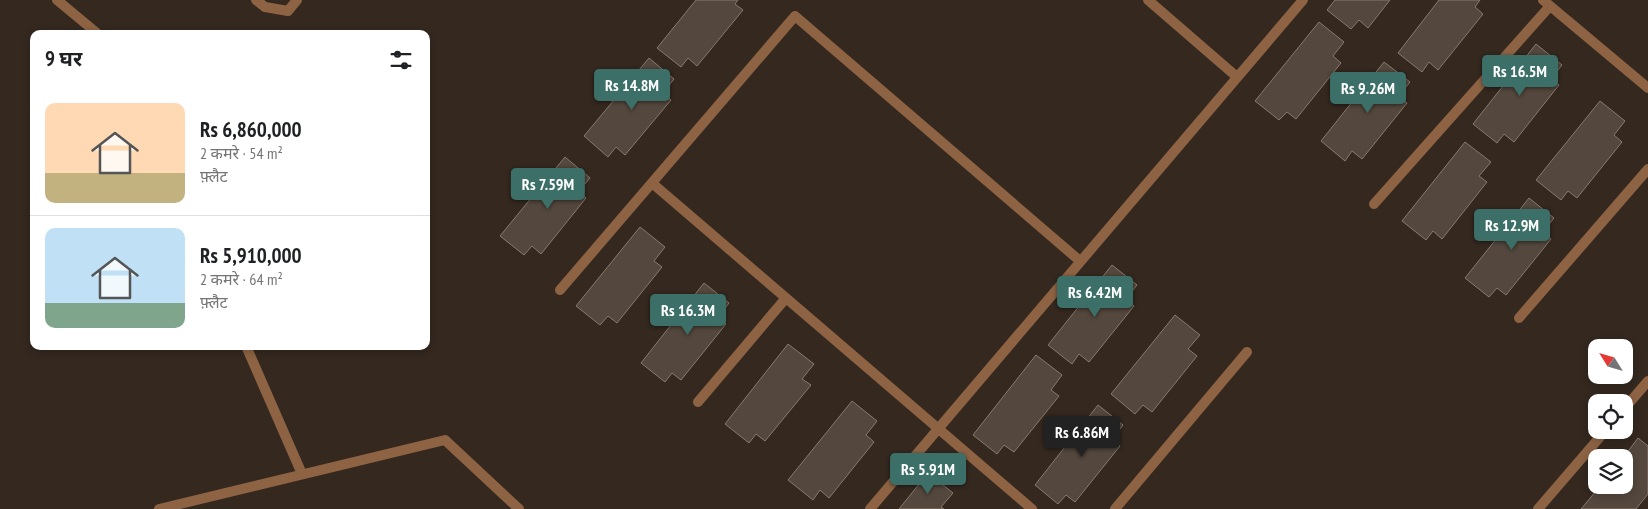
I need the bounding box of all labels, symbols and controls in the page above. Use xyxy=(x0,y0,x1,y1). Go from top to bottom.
text: 9 घर xyxy=(45,45,82,72)
icon: filters xyxy=(387,46,415,74)
pin: Rs 16.5M xyxy=(1468,54,1572,97)
text: Rs 16.5M xyxy=(1493,61,1547,81)
pin: Rs 14.8M xyxy=(580,68,684,111)
pin: Rs 9.26M xyxy=(1316,72,1420,114)
text: Rs 14.8M xyxy=(605,75,659,95)
text: Rs 9.26M xyxy=(1341,78,1395,98)
text: Rs 6,860,000 xyxy=(200,116,302,143)
icon: home xyxy=(85,123,145,183)
text: 2 कमरे · 54 m² xyxy=(200,143,283,163)
text: फ़्लैट xyxy=(200,166,228,186)
pin: Rs 7.59M xyxy=(496,168,600,210)
text: Rs 7.59M xyxy=(522,174,574,194)
pin: Rs 12.9M xyxy=(1460,208,1564,251)
text: Rs 12.9M xyxy=(1485,215,1539,235)
text: Rs 5,910,000 xyxy=(200,242,302,269)
icon: home xyxy=(85,248,145,308)
text: 2 कमरे · 64 m² xyxy=(200,269,283,289)
pin: Rs 6.42M xyxy=(1043,276,1147,318)
text: Rs 6.42M xyxy=(1068,282,1122,302)
text: फ़्लैट xyxy=(200,292,228,312)
pin: Rs 16.3M xyxy=(636,294,740,336)
text: Rs 16.3M xyxy=(661,300,715,320)
north arrow xyxy=(1588,339,1632,384)
map controls xyxy=(1588,339,1633,494)
button: locate xyxy=(1588,394,1633,439)
pin: Rs 6.86M xyxy=(1030,416,1134,458)
text: Rs 6.86M xyxy=(1055,422,1109,442)
button: layers xyxy=(1588,449,1633,494)
pin: Rs 5.91M xyxy=(876,452,980,495)
text: Rs 5.91M xyxy=(901,459,955,479)

